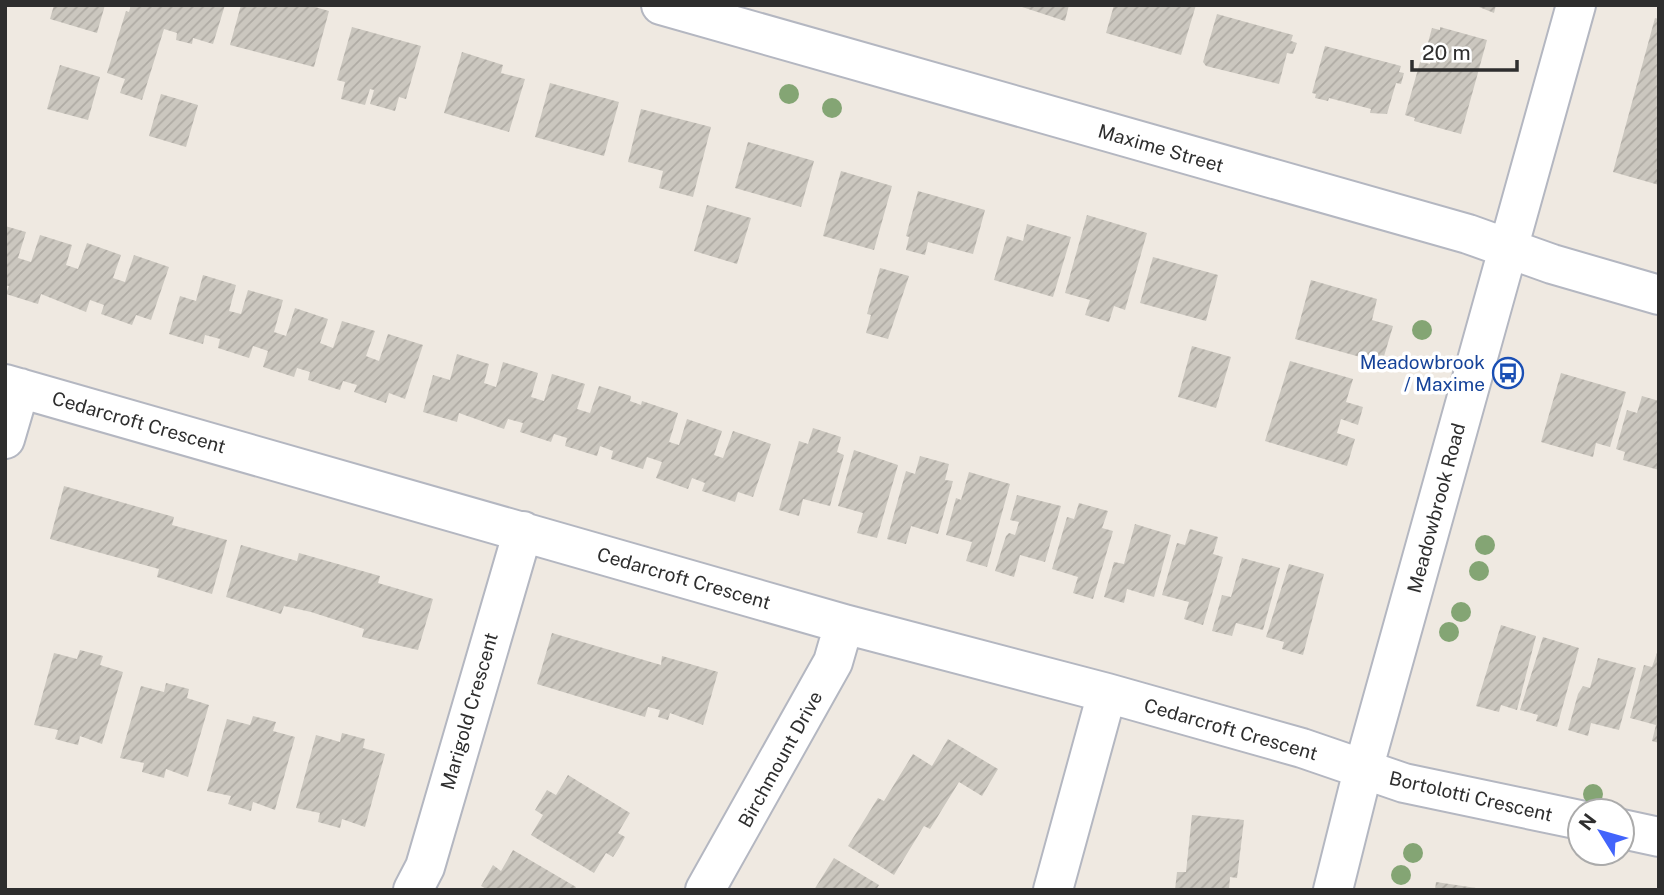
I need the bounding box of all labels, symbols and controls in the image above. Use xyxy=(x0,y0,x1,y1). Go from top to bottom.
scale bar xyxy=(1412,28,1517,72)
text: 20 m xyxy=(1422,40,1471,65)
street label: Maxime Street xyxy=(1096,120,1226,176)
place label: Meadowbrook / Maxime xyxy=(1360,351,1485,395)
bus stop icon: Meadowbrook / Maxime xyxy=(1491,356,1525,390)
street label: Cedarcroft Crescent xyxy=(50,387,228,457)
street label: Meadowbrook Road xyxy=(1403,421,1469,595)
street label: Cedarcroft Crescent xyxy=(595,543,773,613)
street label: Marigold Crescent xyxy=(436,630,502,792)
street label: Birchmount Drive xyxy=(733,687,827,831)
street label: Cedarcroft Crescent xyxy=(1142,694,1320,764)
street label: Bortolotti Crescent xyxy=(1387,767,1555,825)
north arrow xyxy=(1566,797,1636,867)
text: N xyxy=(1574,809,1601,834)

